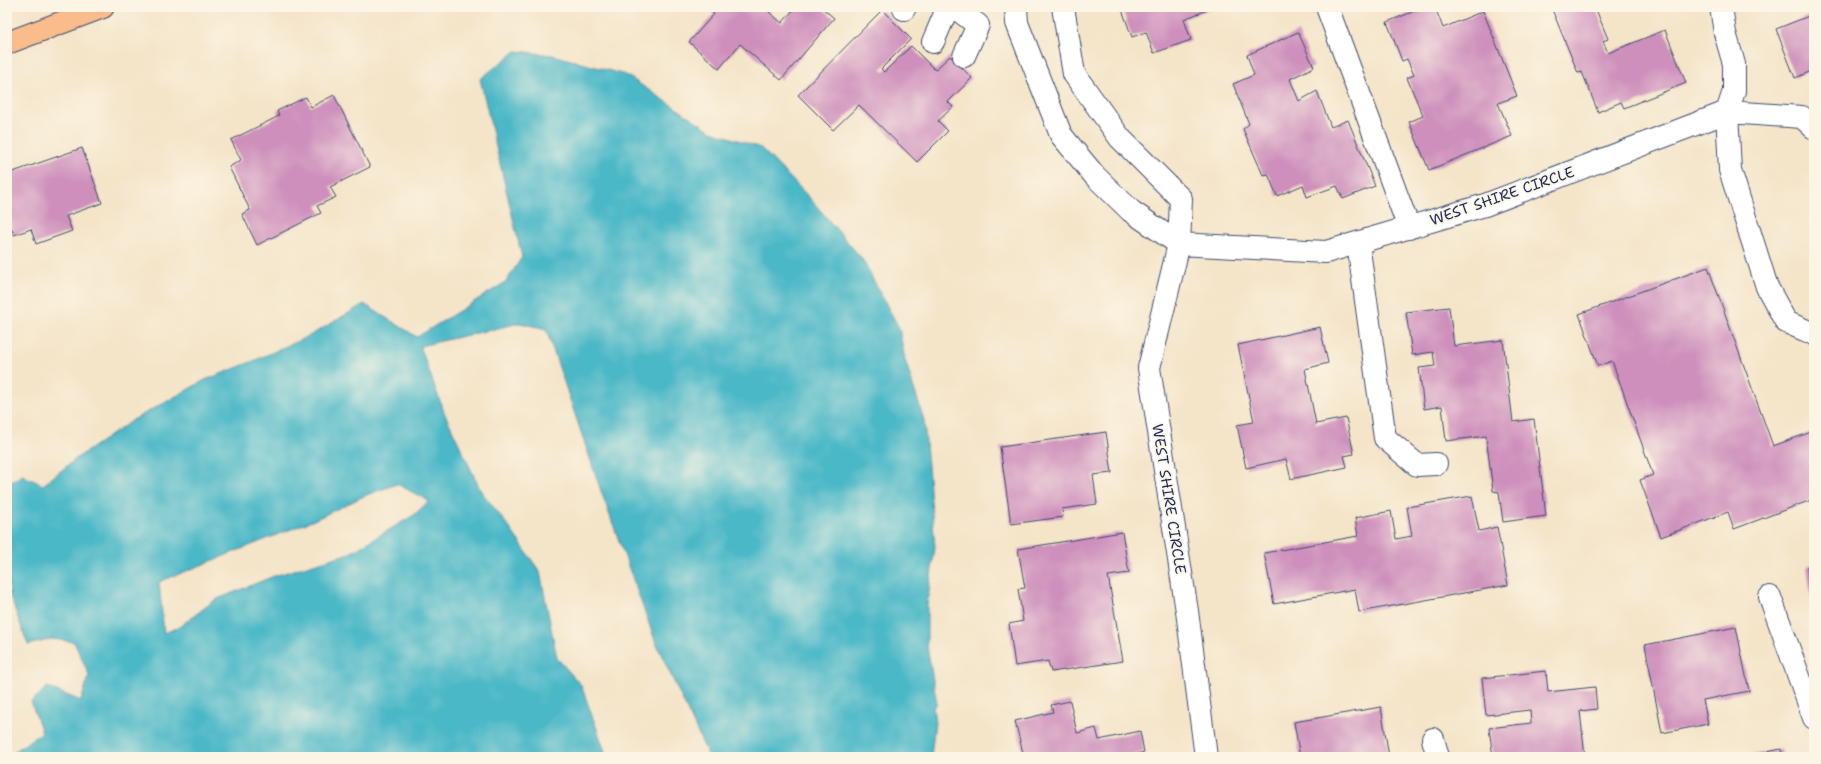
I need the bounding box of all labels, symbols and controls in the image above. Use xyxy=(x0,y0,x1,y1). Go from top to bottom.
street label: WEST SHIRE CIRCLE xyxy=(1427,162,1577,230)
street label: WEST SHIRE CIRCLE xyxy=(1147,423,1191,575)

